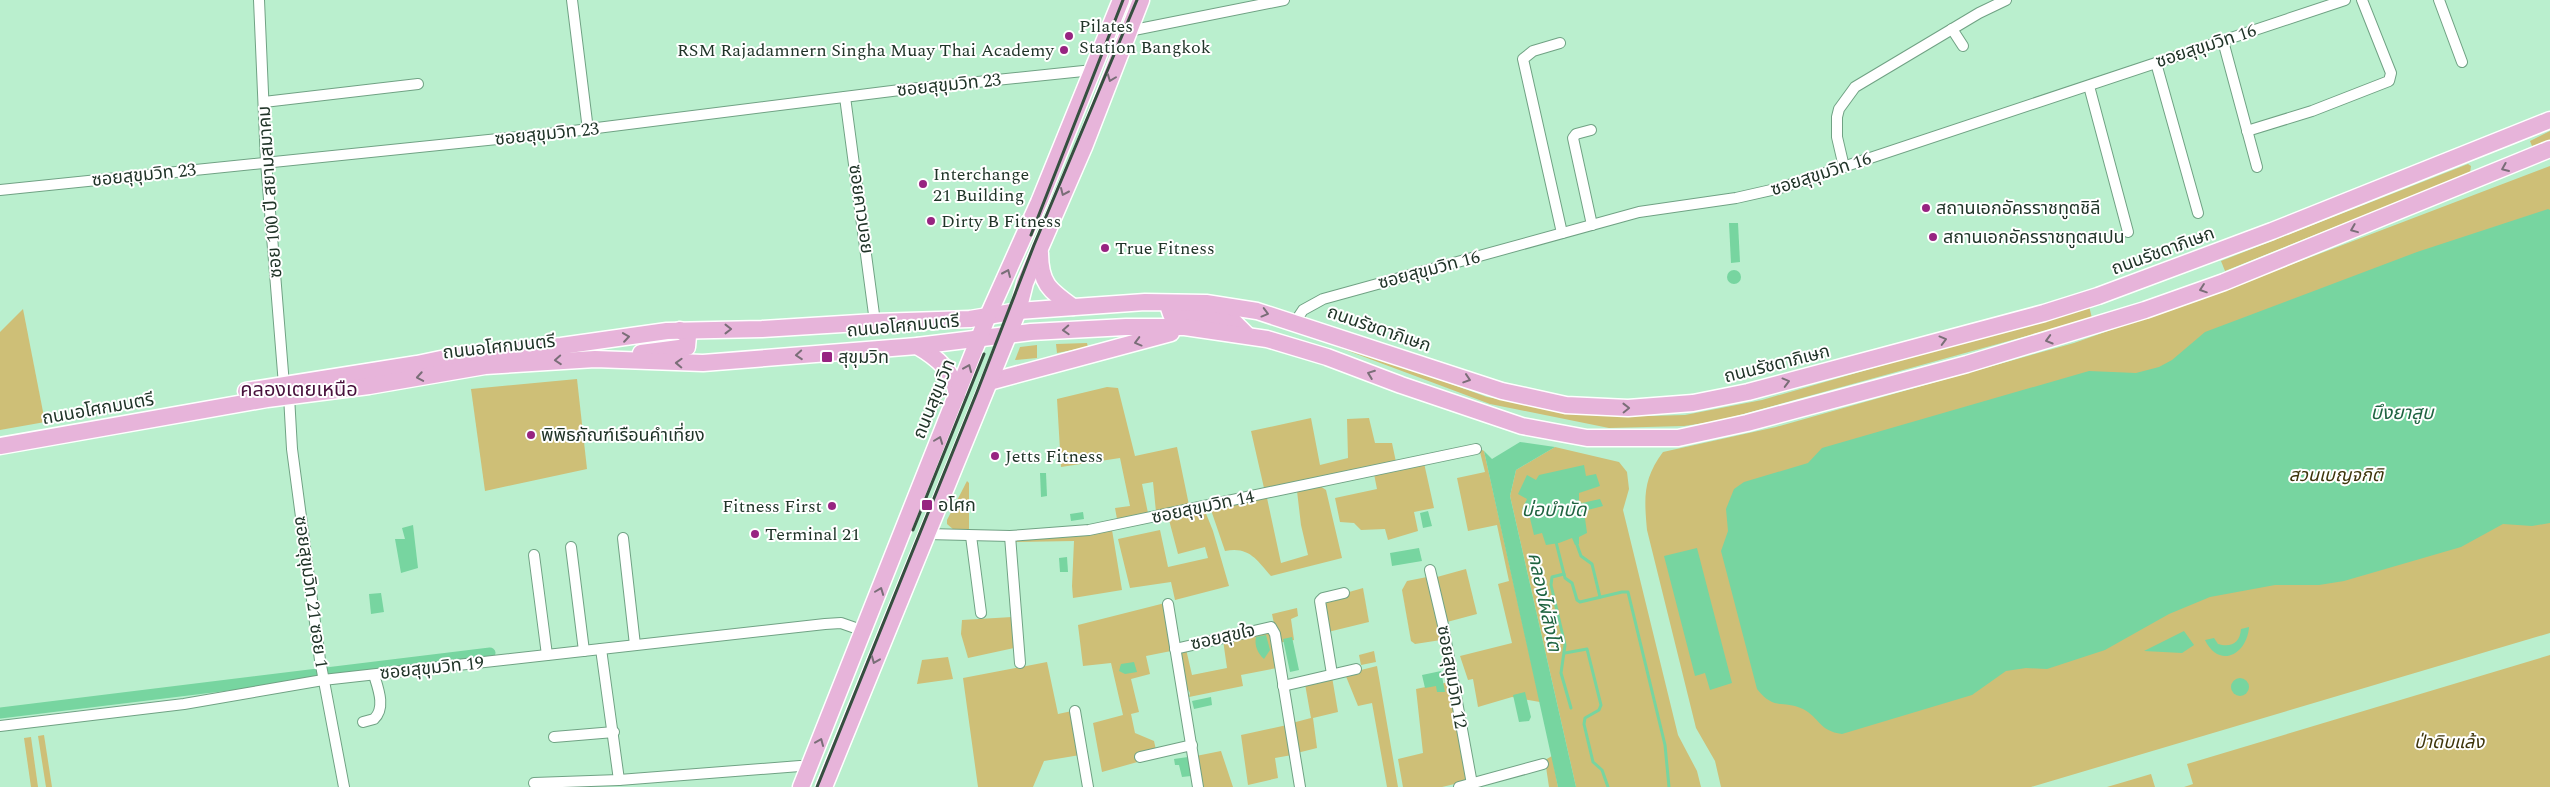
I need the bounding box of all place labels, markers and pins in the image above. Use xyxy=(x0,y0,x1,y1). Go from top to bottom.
place label: Pilates Station Bangkok xyxy=(1079,13,1211,61)
marker: Pilates Station Bangkok xyxy=(1063,30,1075,42)
place label: RSM Rajadamnern Singha Muay Thai Academy xyxy=(677,37,1055,64)
marker: RSM Rajadamnern Singha Muay Thai Academy xyxy=(1058,44,1070,56)
place label: Interchange 21 Building xyxy=(933,161,1029,209)
marker: Interchange 21 Building xyxy=(917,178,929,190)
place label: สถานเอกอัครราชทูตชิลี xyxy=(1936,195,2100,222)
marker: สถานเอกอัครราชทูตชิลี xyxy=(1920,202,1932,214)
place label: Dirty B Fitness xyxy=(941,208,1061,235)
marker: Dirty B Fitness xyxy=(925,215,937,227)
place label: สถานเอกอัครราชทูตสเปน xyxy=(1943,224,2125,251)
marker: สถานเอกอัครราชทูตสเปน xyxy=(1927,231,1939,243)
place label: True Fitness xyxy=(1115,235,1215,262)
marker: True Fitness xyxy=(1099,242,1111,254)
place label: สุขุมวิท xyxy=(838,344,889,371)
marker: สุขุมวิท xyxy=(820,350,834,364)
place label: พิพิธภัณฑ์เรือนคำเที่ยง xyxy=(541,422,705,449)
marker: พิพิธภัณฑ์เรือนคำเที่ยง xyxy=(525,429,537,441)
place label: Jetts Fitness xyxy=(1005,443,1103,470)
marker: Jetts Fitness xyxy=(989,450,1001,462)
place label: อโศก xyxy=(938,492,976,519)
place label: Fitness First xyxy=(722,493,822,520)
marker: อโศก xyxy=(920,498,934,512)
marker: Fitness First xyxy=(826,500,838,512)
place label: Terminal 21 xyxy=(765,521,860,548)
marker: Terminal 21 xyxy=(749,528,761,540)

